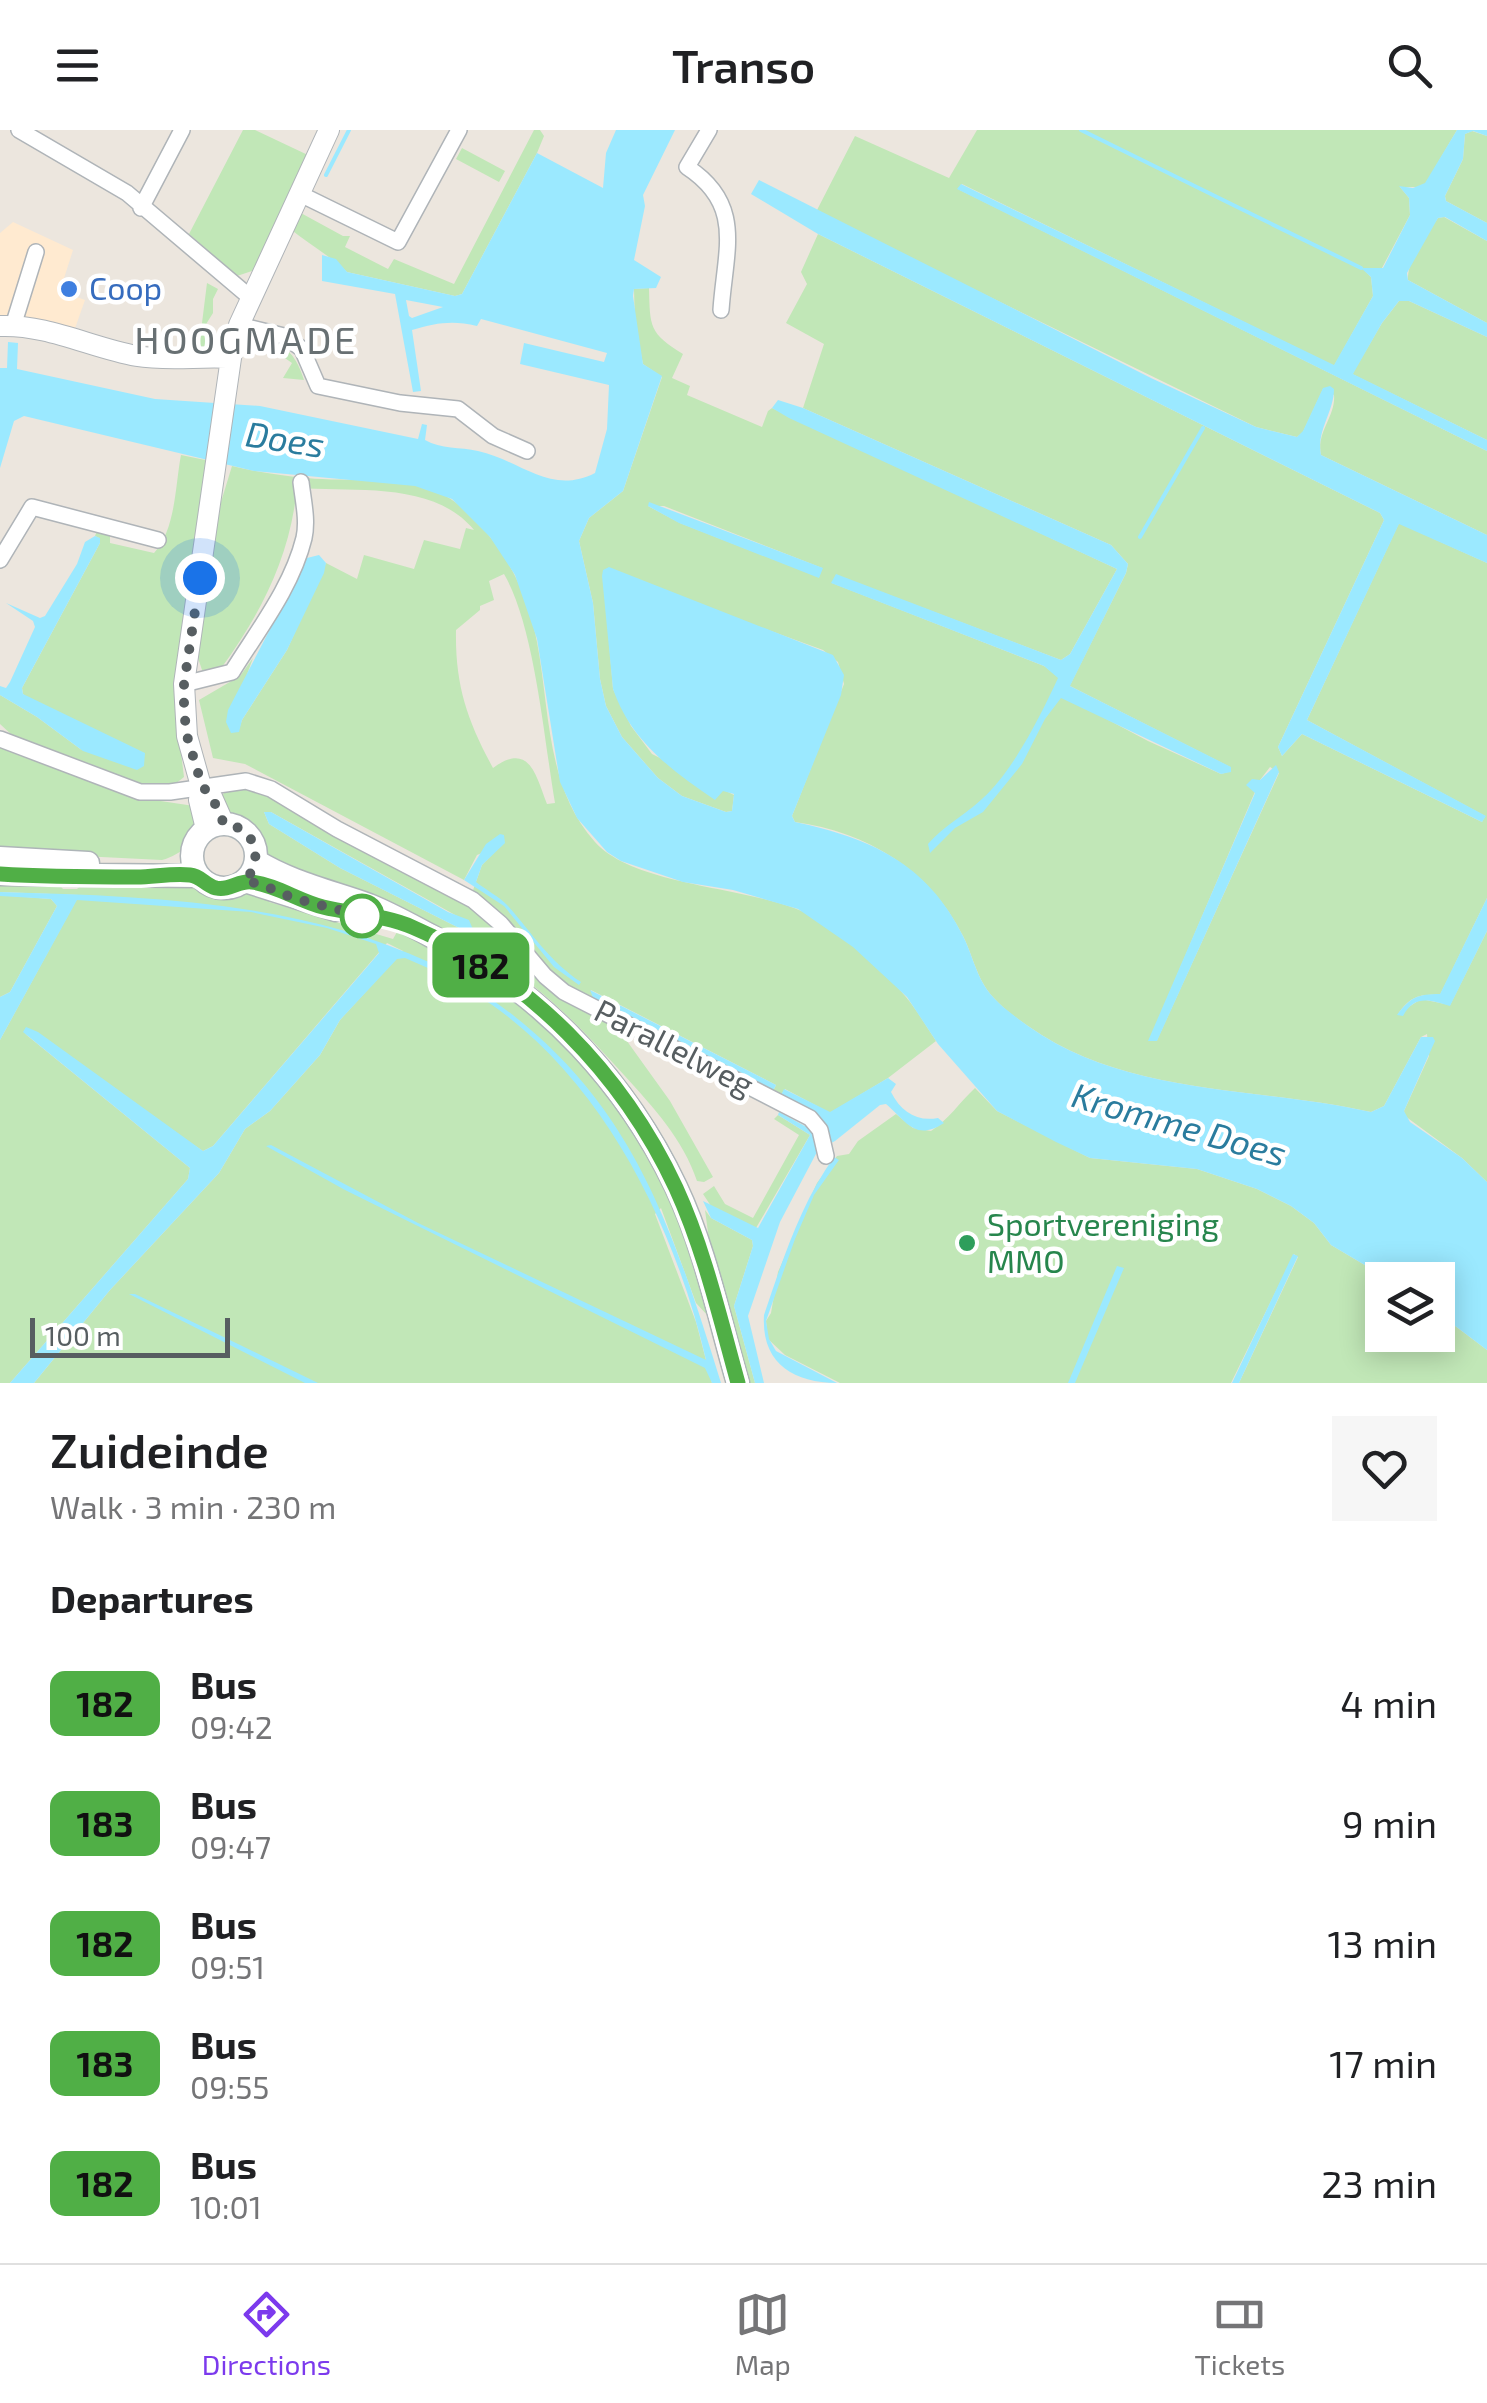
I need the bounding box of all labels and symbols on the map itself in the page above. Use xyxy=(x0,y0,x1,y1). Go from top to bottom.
place label: Coop xyxy=(89,268,162,306)
marker: Coop xyxy=(58,278,80,300)
district label: HOOGMADE xyxy=(134,316,358,362)
water label: Does xyxy=(243,411,328,465)
your location xyxy=(175,553,225,603)
unlabelled marker xyxy=(341,895,383,937)
line badge: 182 xyxy=(424,932,538,998)
street label: Parallelweg xyxy=(589,990,761,1103)
water label: Kromme Does xyxy=(1067,1072,1292,1174)
place label: Sportvereniging MMO xyxy=(987,1204,1219,1279)
marker: Sportvereniging MMO xyxy=(956,1232,978,1254)
scale bar xyxy=(30,1313,230,1358)

